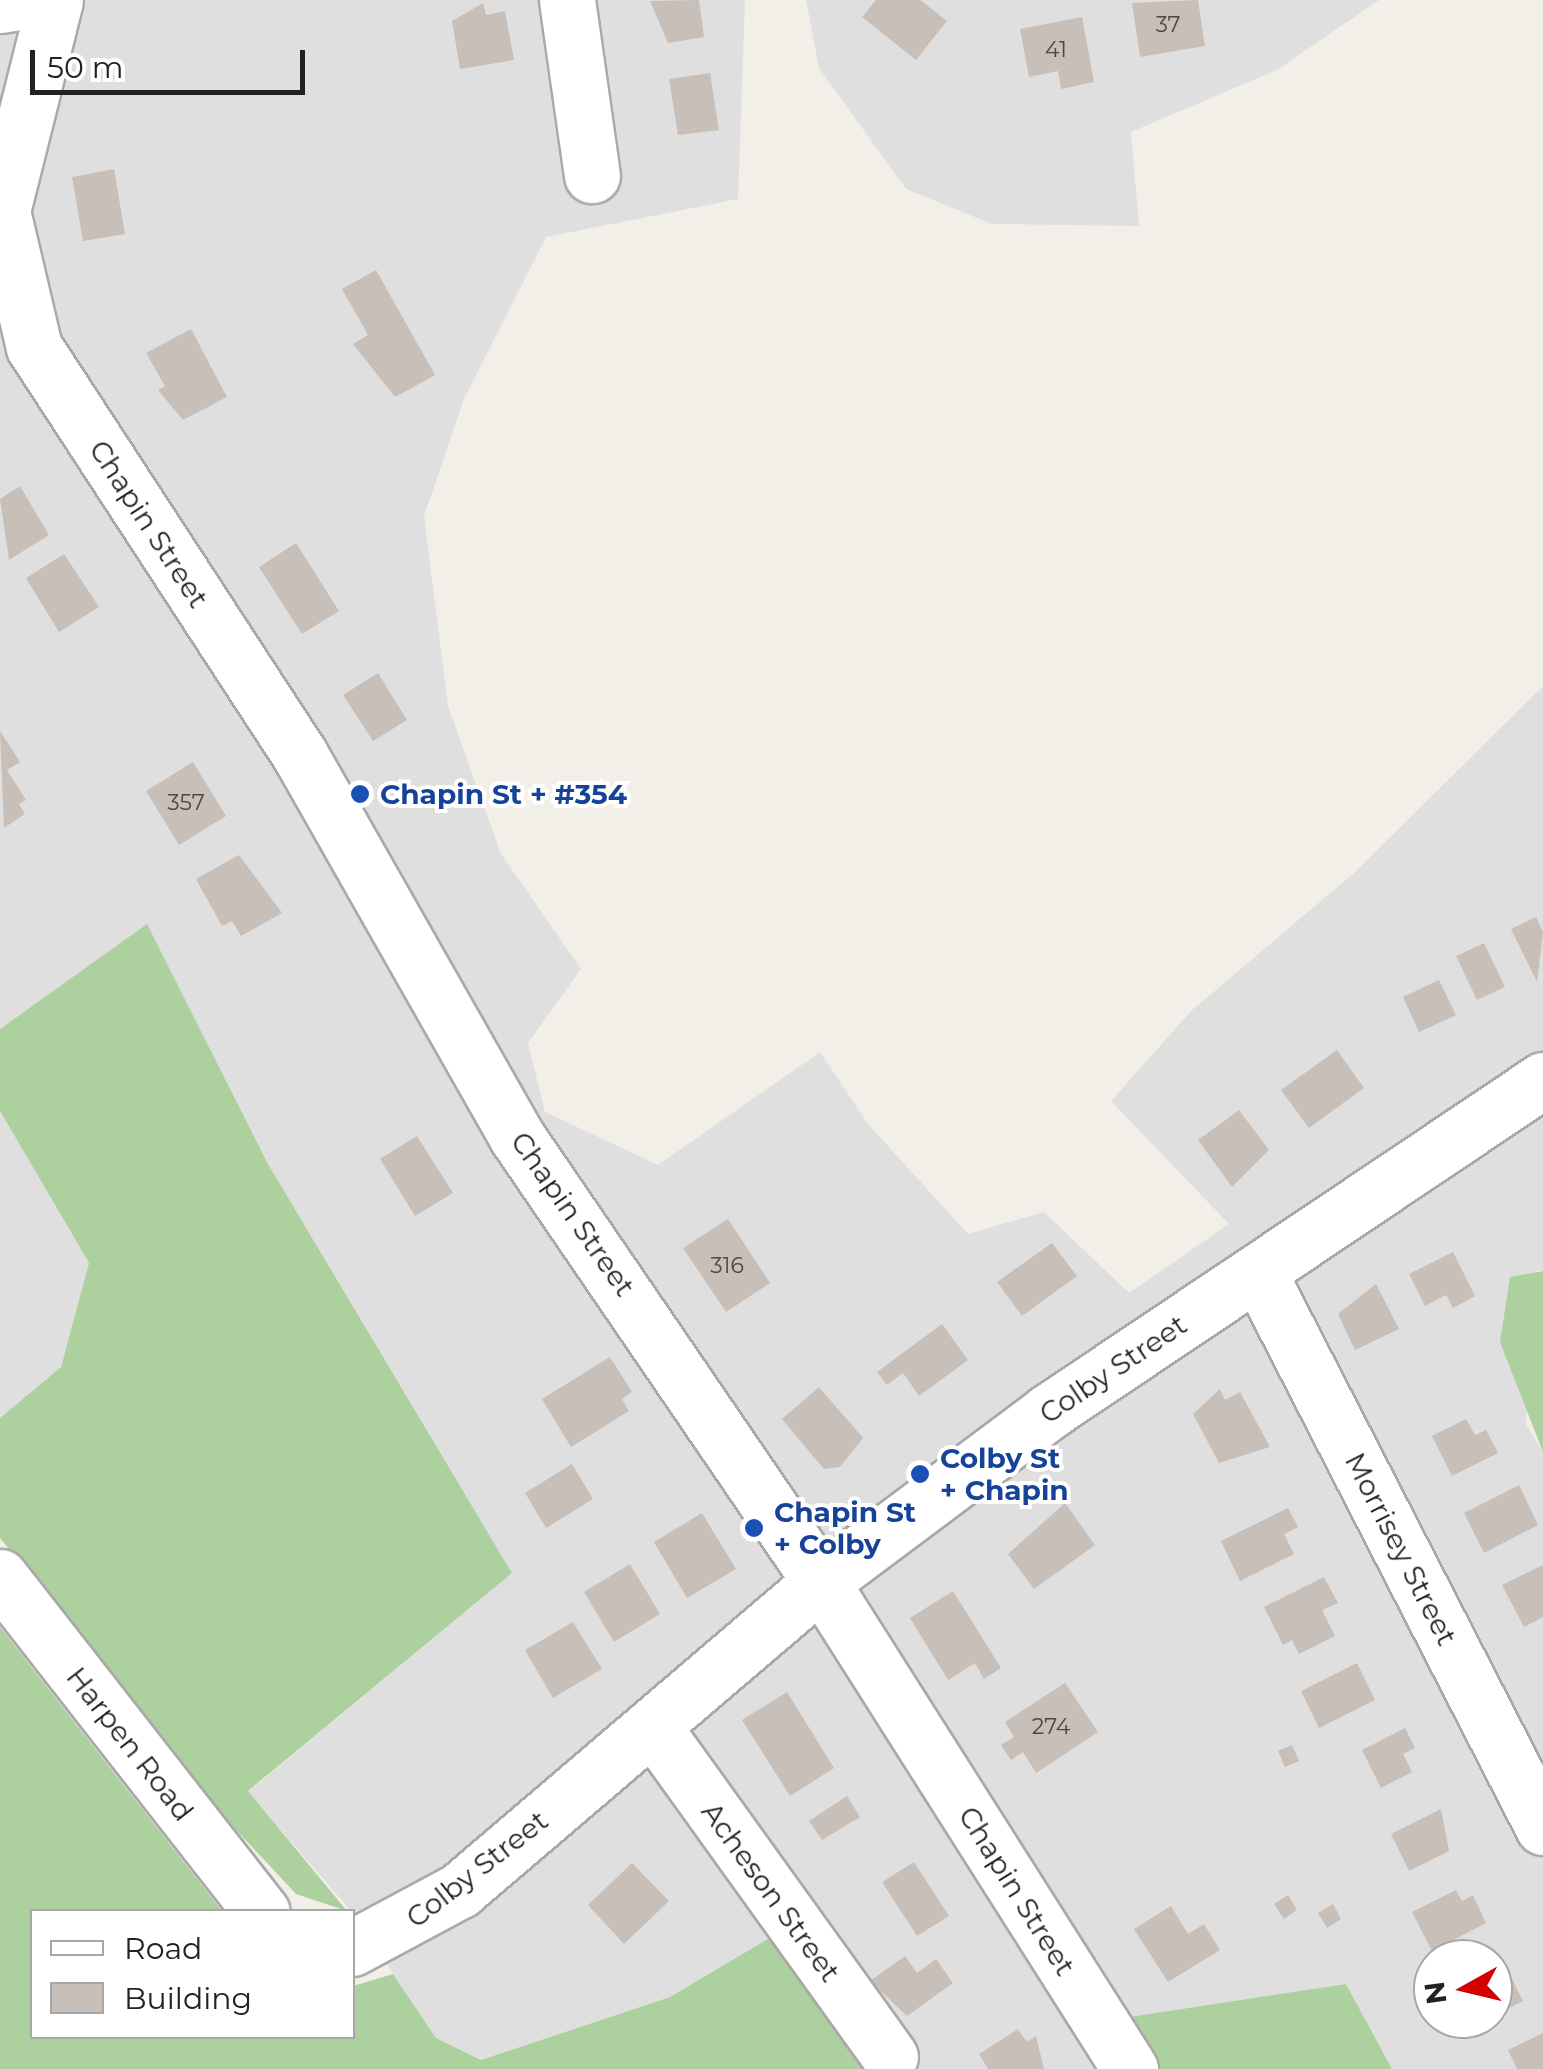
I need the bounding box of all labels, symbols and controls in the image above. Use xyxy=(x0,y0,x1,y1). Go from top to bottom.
house number: 37 xyxy=(1155,12,1181,38)
scale bar xyxy=(35,30,310,92)
house number: 41 xyxy=(1045,37,1067,63)
text: 50 m xyxy=(47,49,124,86)
street label: Chapin Street xyxy=(82,434,216,614)
place label: Chapin St + #354 xyxy=(380,777,627,811)
marker: Chapin St + #354 xyxy=(349,783,371,805)
house number: 357 xyxy=(167,790,205,816)
street label: Chapin Street xyxy=(504,1125,642,1303)
house number: 316 xyxy=(710,1253,744,1279)
street label: Colby Street xyxy=(1033,1308,1193,1430)
place label: Colby St + Chapin xyxy=(940,1441,1069,1507)
street label: Morrisey Street xyxy=(1338,1447,1464,1651)
marker: Colby St + Chapin xyxy=(909,1463,931,1485)
place label: Chapin St + Colby xyxy=(774,1495,916,1561)
marker: Chapin St + Colby xyxy=(743,1517,765,1539)
street label: Harpen Road xyxy=(60,1661,200,1827)
house number: 274 xyxy=(1032,1714,1070,1740)
street label: Acheson Street xyxy=(695,1796,847,1988)
street label: Chapin Street xyxy=(952,1800,1082,1982)
street label: Colby Street xyxy=(400,1803,554,1935)
legend xyxy=(30,1909,355,2039)
text: Road xyxy=(124,1930,202,1967)
north arrow xyxy=(1413,1939,1513,2039)
text: N xyxy=(1417,1979,1454,2006)
text: Building xyxy=(124,1980,252,2017)

